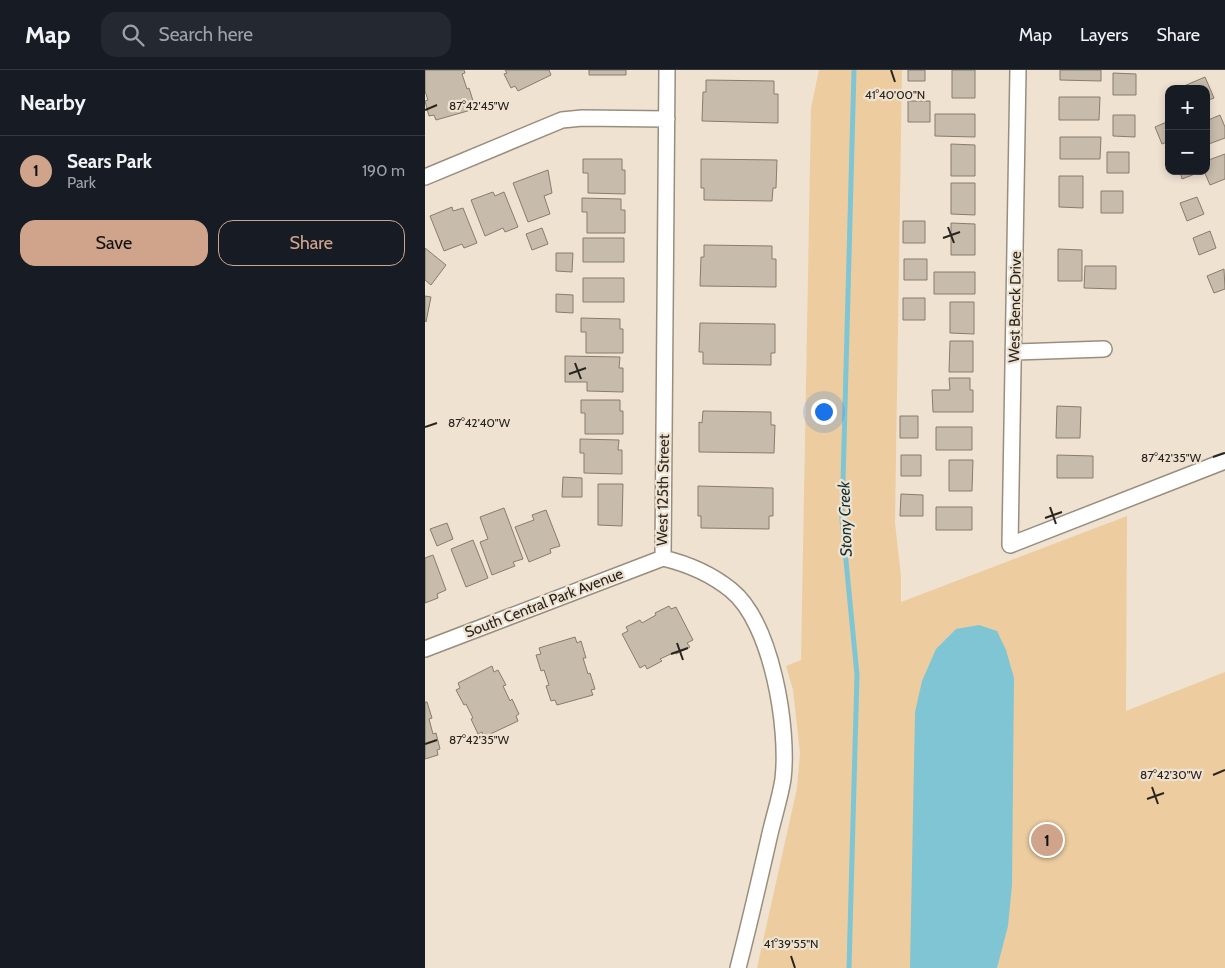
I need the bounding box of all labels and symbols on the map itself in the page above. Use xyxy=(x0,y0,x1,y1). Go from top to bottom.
text: 41°40'00"N xyxy=(865,87,925,102)
text: 87°42'45"W xyxy=(449,98,510,113)
street label: West Benck Drive xyxy=(1005,251,1025,363)
your location xyxy=(811,399,837,425)
text: 87°42'40"W xyxy=(448,415,511,430)
street label: West 125th Street xyxy=(653,434,673,546)
text: 87°42'35"W xyxy=(1141,450,1202,465)
water label: Stony Creek xyxy=(834,480,856,557)
street label: South Central Park Avenue xyxy=(462,564,626,642)
text: 87°42'35"W xyxy=(449,732,510,747)
text: 87°42'30"W xyxy=(1140,767,1203,782)
pin: 1 xyxy=(1031,821,1063,859)
text: 41°39'55"N xyxy=(763,936,819,951)

